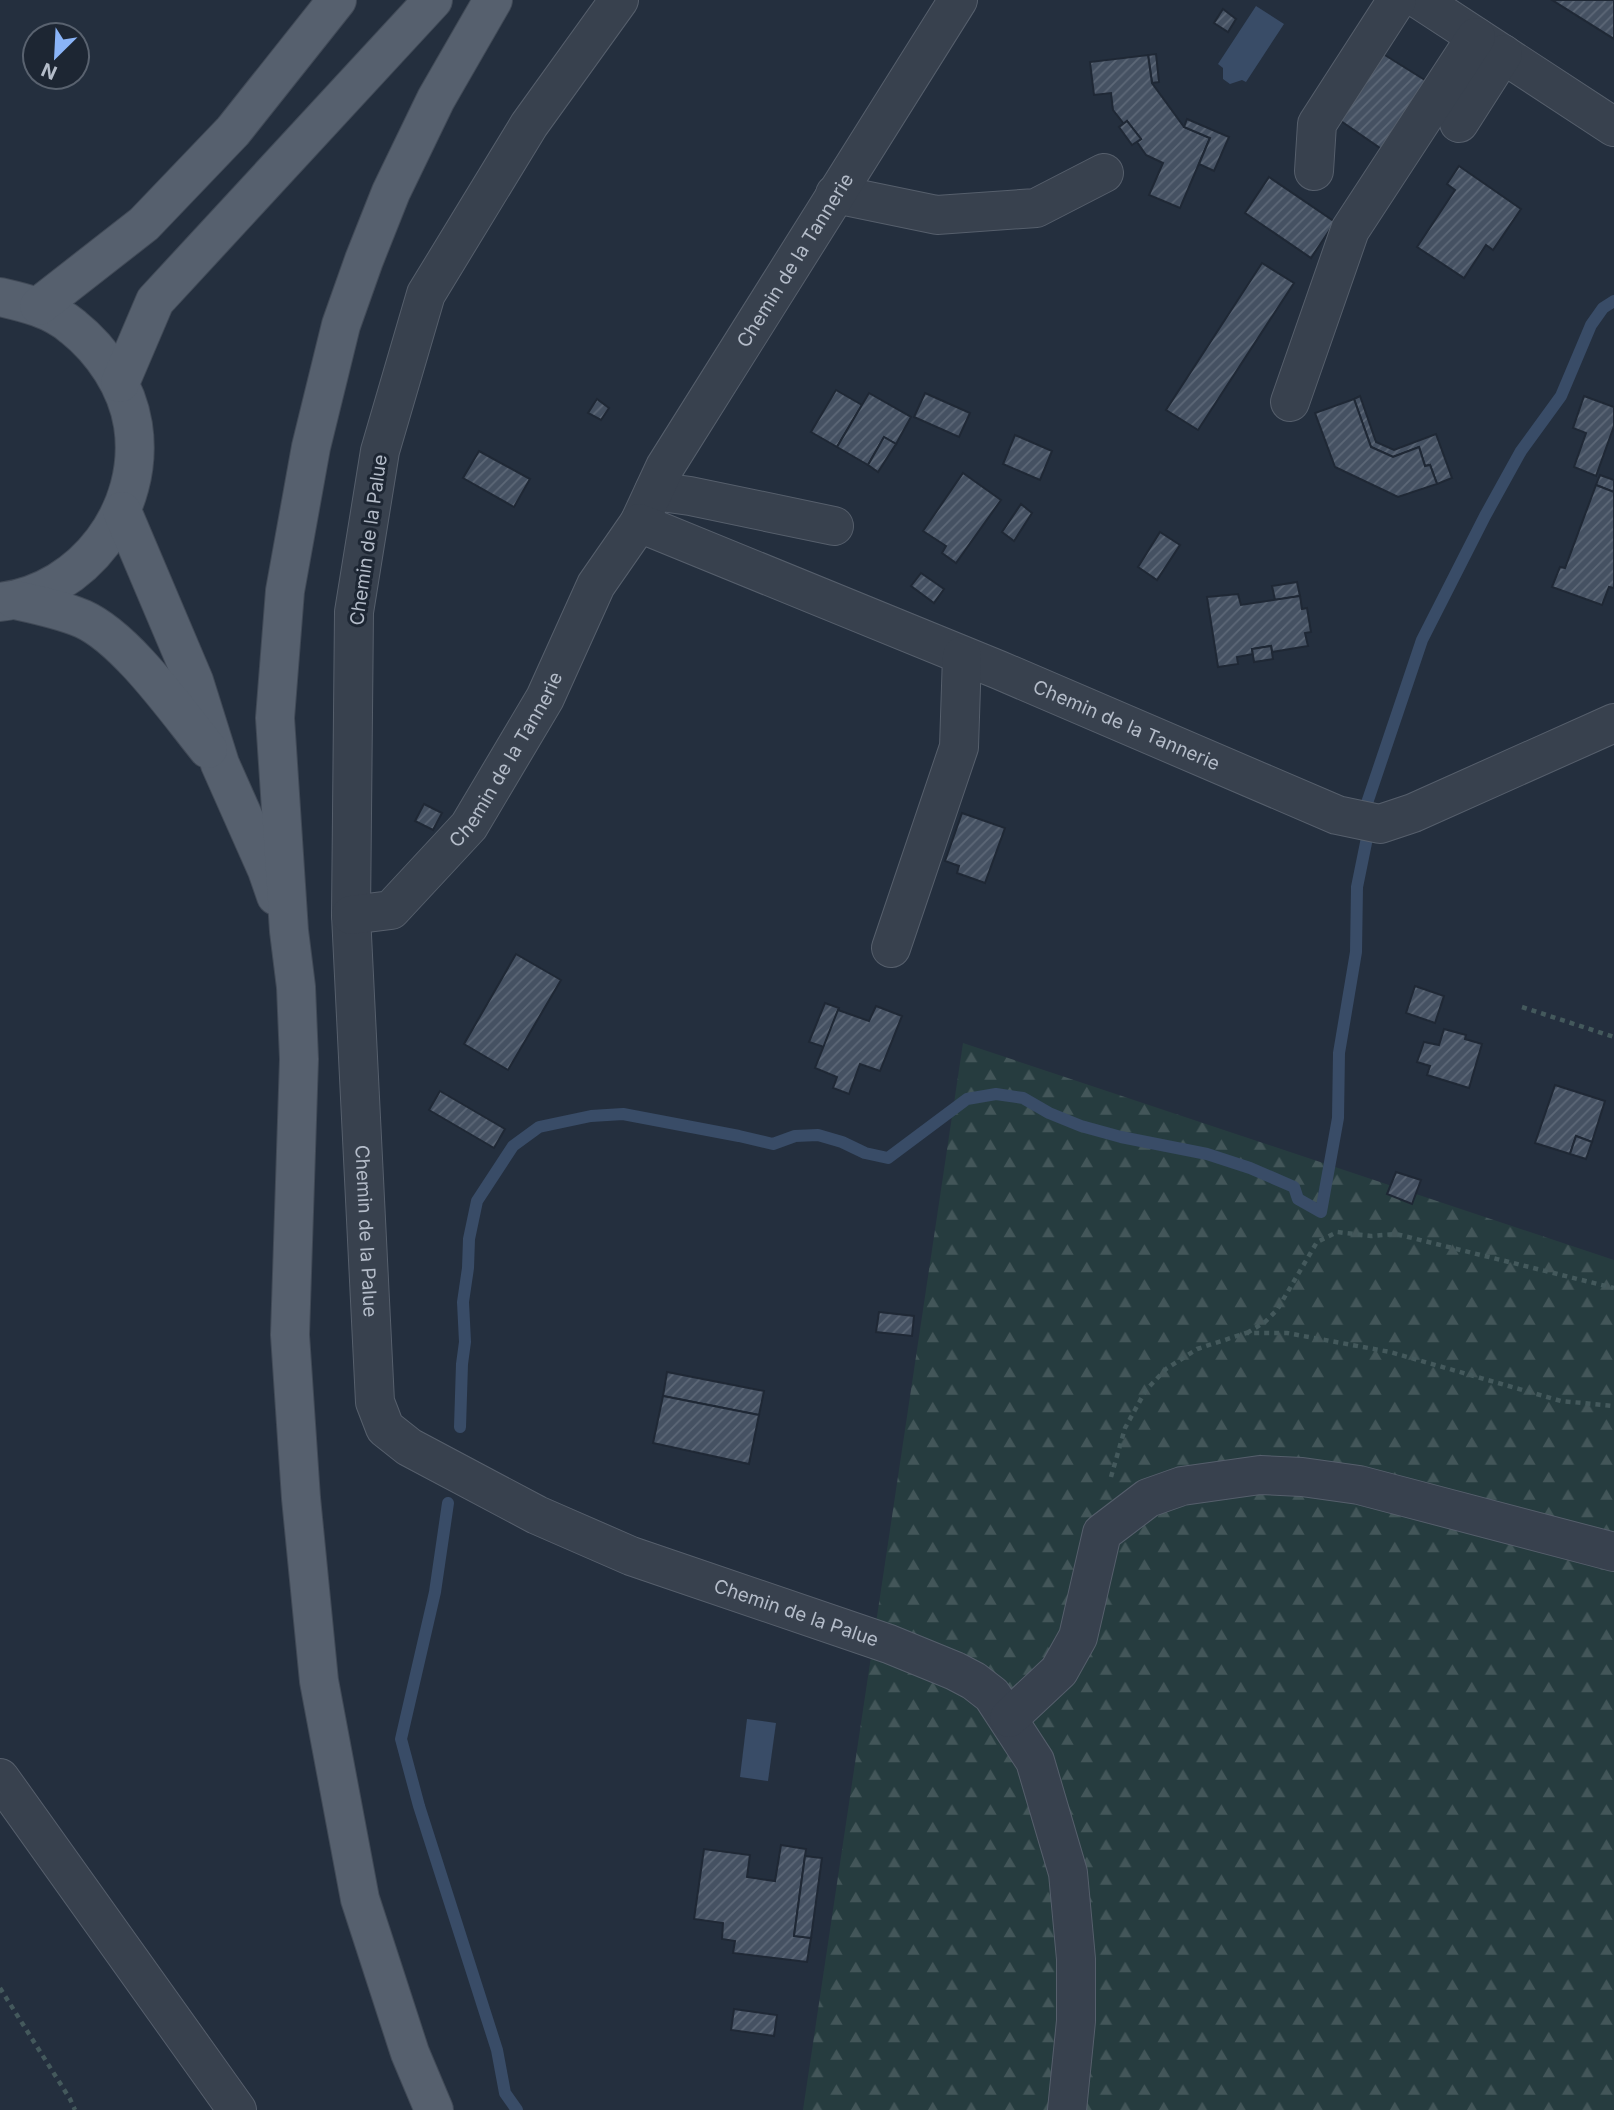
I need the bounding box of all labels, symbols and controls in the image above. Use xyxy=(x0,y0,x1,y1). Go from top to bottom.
north arrow xyxy=(21,21,91,91)
text: N xyxy=(38,58,61,85)
street label: Chemin de la Tannerie xyxy=(732,169,858,352)
street label: Chemin de la Palue xyxy=(345,453,392,627)
street label: Chemin de la Tannerie xyxy=(444,668,567,852)
street label: Chemin de la Tannerie xyxy=(1030,675,1223,775)
street label: Chemin de la Palue xyxy=(350,1144,382,1318)
street label: Chemin de la Palue xyxy=(711,1574,882,1652)

